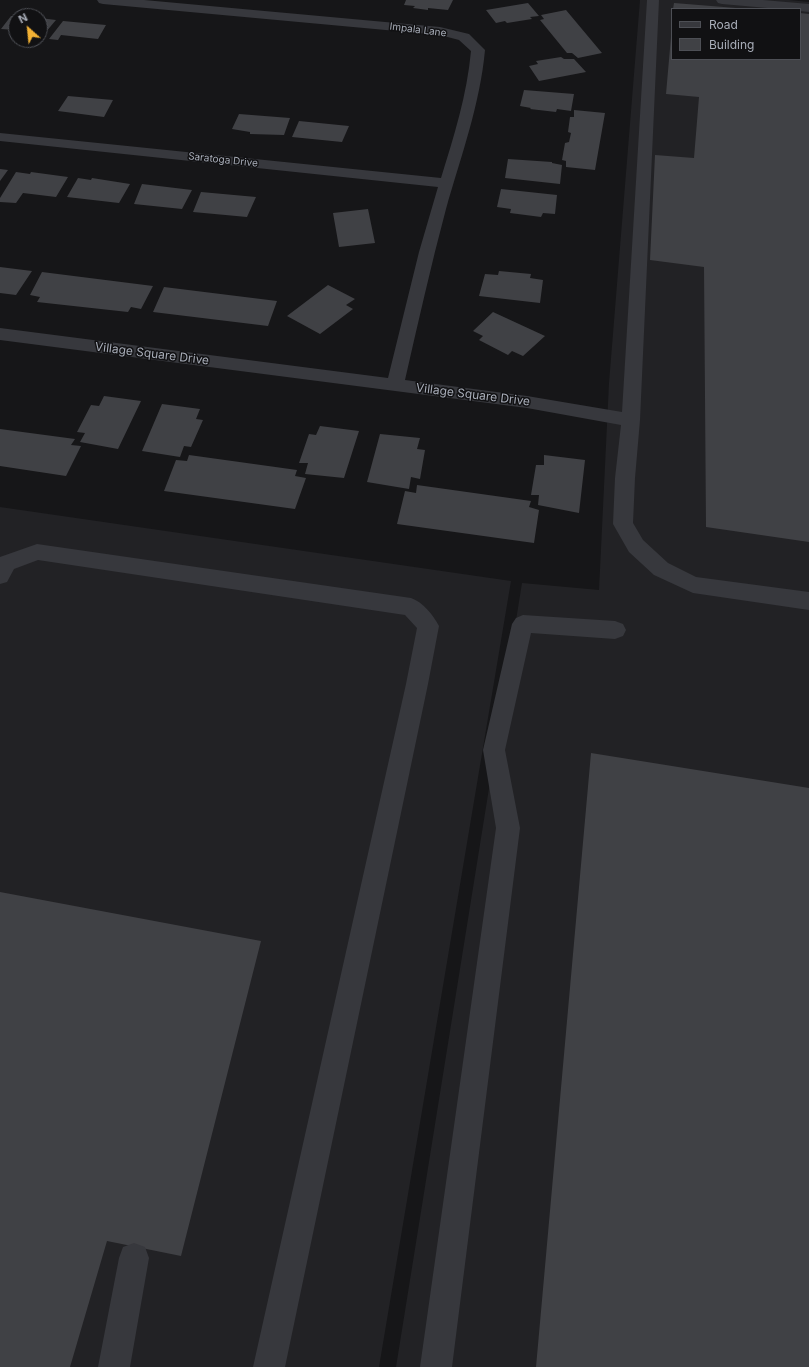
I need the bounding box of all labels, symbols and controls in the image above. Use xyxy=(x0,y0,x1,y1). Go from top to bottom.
north arrow xyxy=(8,8,48,48)
legend xyxy=(671,8,801,60)
text: N xyxy=(16,10,30,26)
text: Road xyxy=(709,17,738,32)
street label: Impala Lane xyxy=(389,21,447,39)
text: Building xyxy=(709,37,754,52)
street label: Saratoga Drive xyxy=(188,150,258,170)
street label: Village Square Drive xyxy=(94,340,210,368)
street label: Village Square Drive xyxy=(415,381,531,409)

